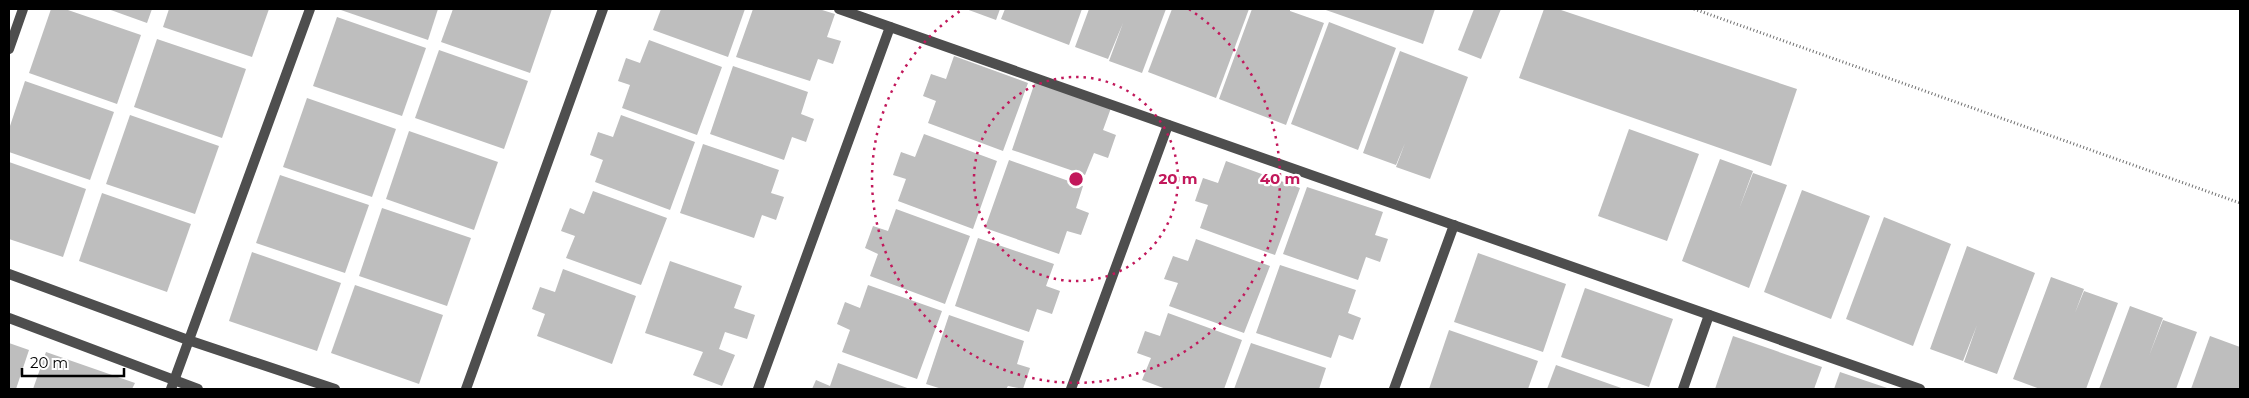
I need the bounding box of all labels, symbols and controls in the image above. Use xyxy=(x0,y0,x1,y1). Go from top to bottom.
text: 20 m xyxy=(1158,169,1198,188)
text: 40 m xyxy=(1260,169,1300,188)
centre of rings xyxy=(1067,170,1085,188)
scale bar xyxy=(22,346,125,378)
text: 20 m xyxy=(30,353,68,372)

